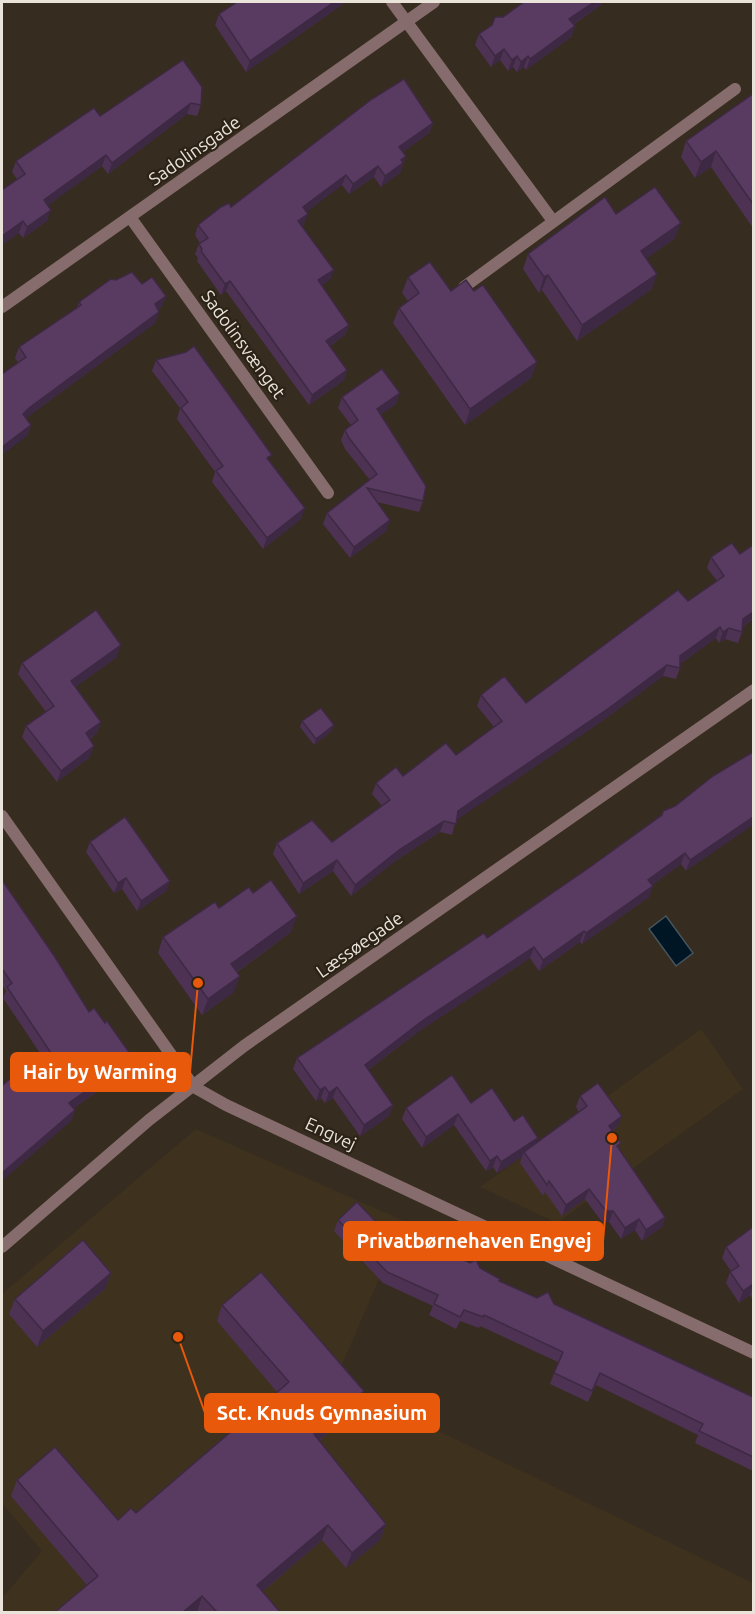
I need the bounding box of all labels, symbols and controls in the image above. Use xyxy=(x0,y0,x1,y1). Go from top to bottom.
street label: Sadolinsgade xyxy=(144,111,244,189)
street label: Sadolinsvænget xyxy=(198,286,290,402)
street label: Læssøegade xyxy=(312,907,406,981)
callout: Hair by Warming xyxy=(11,1053,190,1091)
text: Hair by Warming xyxy=(23,1060,177,1083)
street label: Engvej xyxy=(302,1113,360,1153)
callout: Privatbørnehaven Engvej xyxy=(344,1222,603,1260)
text: Privatbørnehaven Engvej xyxy=(356,1229,592,1252)
callout: Sct. Knuds Gymnasium xyxy=(205,1394,439,1432)
text: Sct. Knuds Gymnasium xyxy=(217,1401,427,1424)

